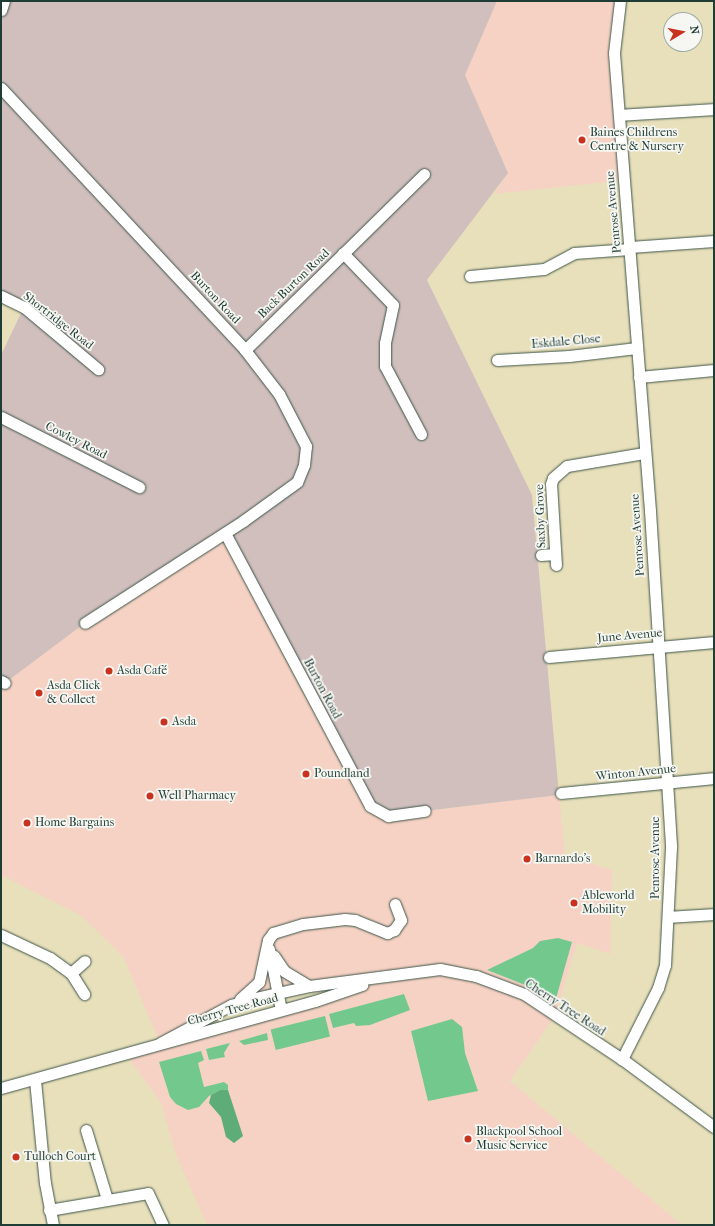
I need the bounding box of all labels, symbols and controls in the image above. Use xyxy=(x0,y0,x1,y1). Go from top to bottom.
north arrow xyxy=(663,12,703,52)
text: N xyxy=(687,25,701,35)
place label: Baines Childrens Centre & Nursery xyxy=(590,126,684,154)
marker: Baines Childrens Centre & Nursery xyxy=(577,135,587,145)
street label: Penrose Avenue xyxy=(603,170,625,254)
street label: Back Burton Road xyxy=(255,246,333,322)
street label: Burton Road xyxy=(187,269,243,327)
street label: Shortridge Road xyxy=(20,289,96,353)
street label: Eskdale Close xyxy=(531,332,601,352)
street label: Cowley Road xyxy=(43,419,109,463)
street label: Saxby Grove xyxy=(533,484,549,548)
street label: Penrose Avenue xyxy=(628,493,648,577)
street label: June Avenue xyxy=(597,626,663,646)
street label: Burton Road xyxy=(300,656,344,722)
place label: Asda Café xyxy=(117,664,167,678)
marker: Asda Café xyxy=(104,666,114,676)
place label: Asda Click & Collect xyxy=(47,679,100,707)
marker: Asda Click & Collect xyxy=(34,688,44,698)
place label: Asda xyxy=(172,715,196,729)
marker: Asda xyxy=(159,717,169,727)
street label: Winton Avenue xyxy=(595,762,677,784)
place label: Poundland xyxy=(314,767,370,781)
marker: Poundland xyxy=(301,769,311,779)
place label: Well Pharmacy xyxy=(158,789,236,803)
marker: Well Pharmacy xyxy=(145,791,155,801)
place label: Home Bargains xyxy=(35,816,114,830)
street label: Penrose Avenue xyxy=(649,817,663,899)
marker: Home Bargains xyxy=(22,818,32,828)
place label: Barnardo's xyxy=(535,852,590,866)
marker: Barnardo's xyxy=(522,854,532,864)
place label: Ableworld Mobility xyxy=(582,889,634,917)
marker: Ableworld Mobility xyxy=(569,898,579,908)
street label: Cherry Tree Road xyxy=(522,977,608,1039)
street label: Cherry Tree Road xyxy=(186,991,280,1029)
place label: Blackpool School Music Service xyxy=(476,1125,562,1153)
marker: Blackpool School Music Service xyxy=(463,1134,473,1144)
place label: Tulloch Court xyxy=(24,1150,96,1164)
marker: Tulloch Court xyxy=(11,1152,21,1162)

